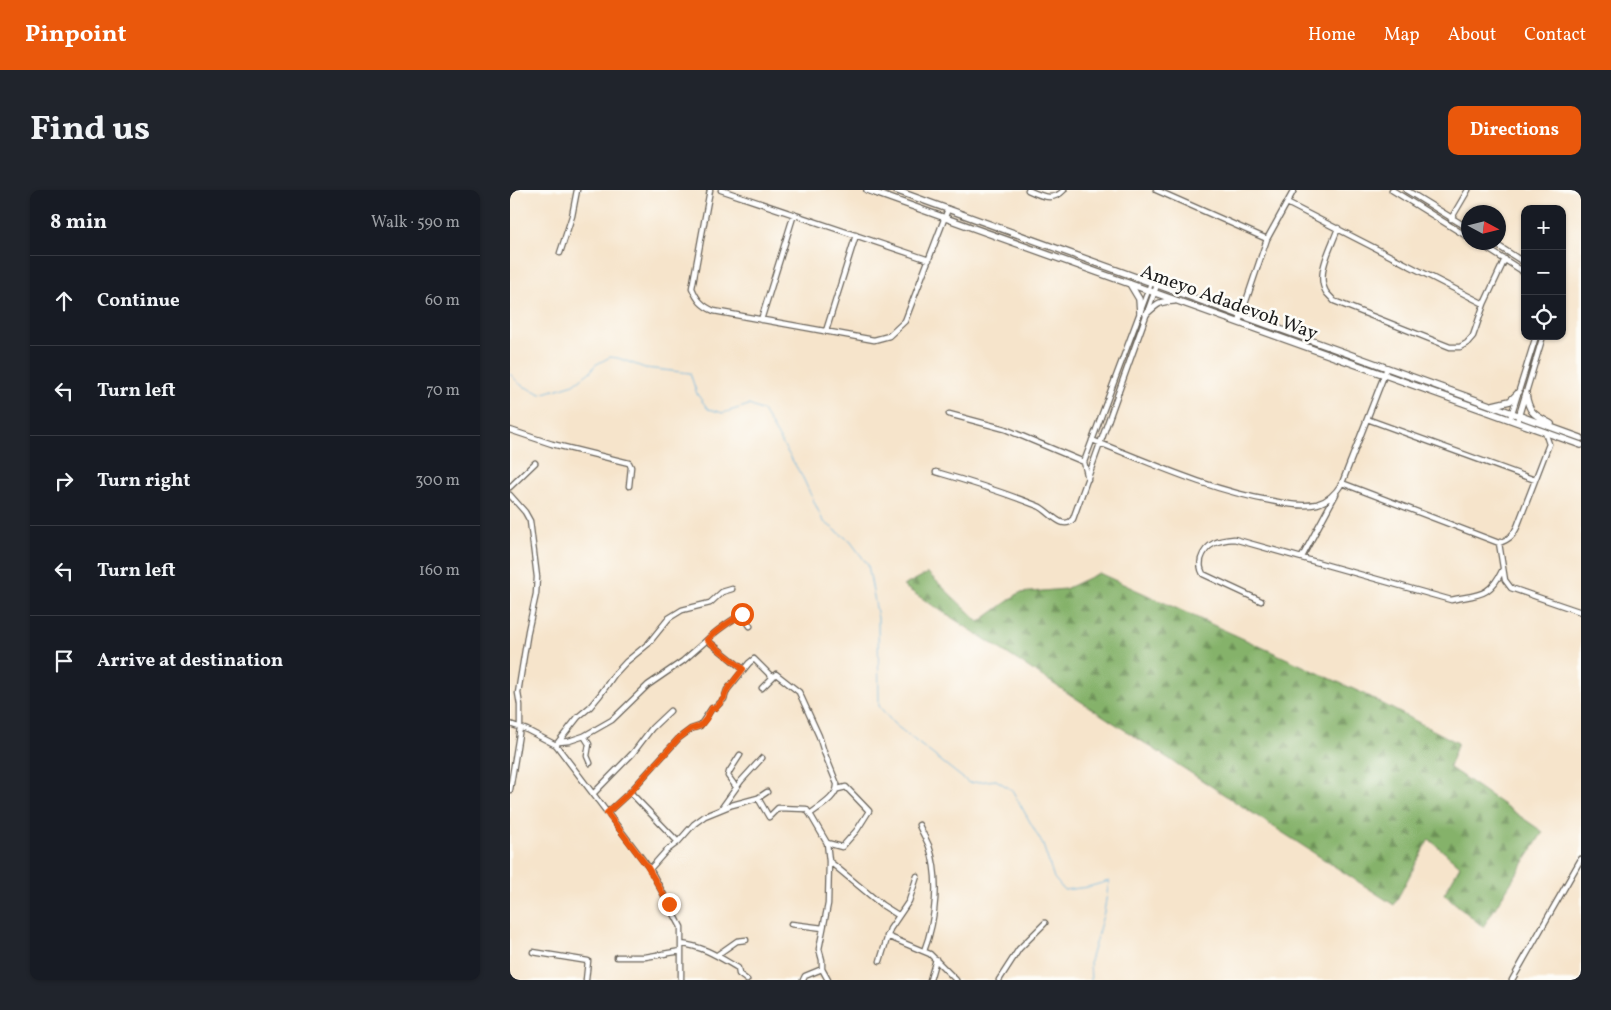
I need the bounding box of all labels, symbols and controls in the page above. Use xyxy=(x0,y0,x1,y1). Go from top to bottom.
text: Pinpoint xyxy=(25,18,127,52)
text: Home xyxy=(1308,23,1356,48)
text: Map xyxy=(1384,23,1420,48)
text: About xyxy=(1448,23,1496,48)
text: Contact xyxy=(1524,23,1586,48)
text: Find us xyxy=(30,106,150,154)
button: Directions xyxy=(1448,106,1581,155)
north arrow xyxy=(1461,205,1506,250)
map controls xyxy=(1521,205,1566,340)
button: + xyxy=(1521,205,1566,250)
text: 8 min xyxy=(50,208,107,237)
text: Walk · 590 m xyxy=(371,212,460,234)
button: − xyxy=(1521,250,1566,295)
street label: Ameyo Adadevoh Way xyxy=(1137,259,1321,347)
icon: ahead xyxy=(50,287,78,315)
text: Continue xyxy=(97,288,180,314)
text: 60 m xyxy=(425,290,460,312)
button: locate xyxy=(1521,295,1566,340)
icon: left xyxy=(50,377,78,405)
text: Turn left xyxy=(97,378,176,404)
text: 70 m xyxy=(426,380,460,402)
icon: right xyxy=(50,467,78,495)
text: Turn right xyxy=(97,468,190,494)
text: 300 m xyxy=(415,470,460,492)
icon: left xyxy=(50,557,78,585)
text: Turn left xyxy=(97,558,176,584)
text: 160 m xyxy=(419,560,460,582)
route start xyxy=(731,603,754,626)
icon: arrive xyxy=(50,647,78,675)
text: Arrive at destination xyxy=(97,648,283,674)
route end xyxy=(658,893,681,916)

